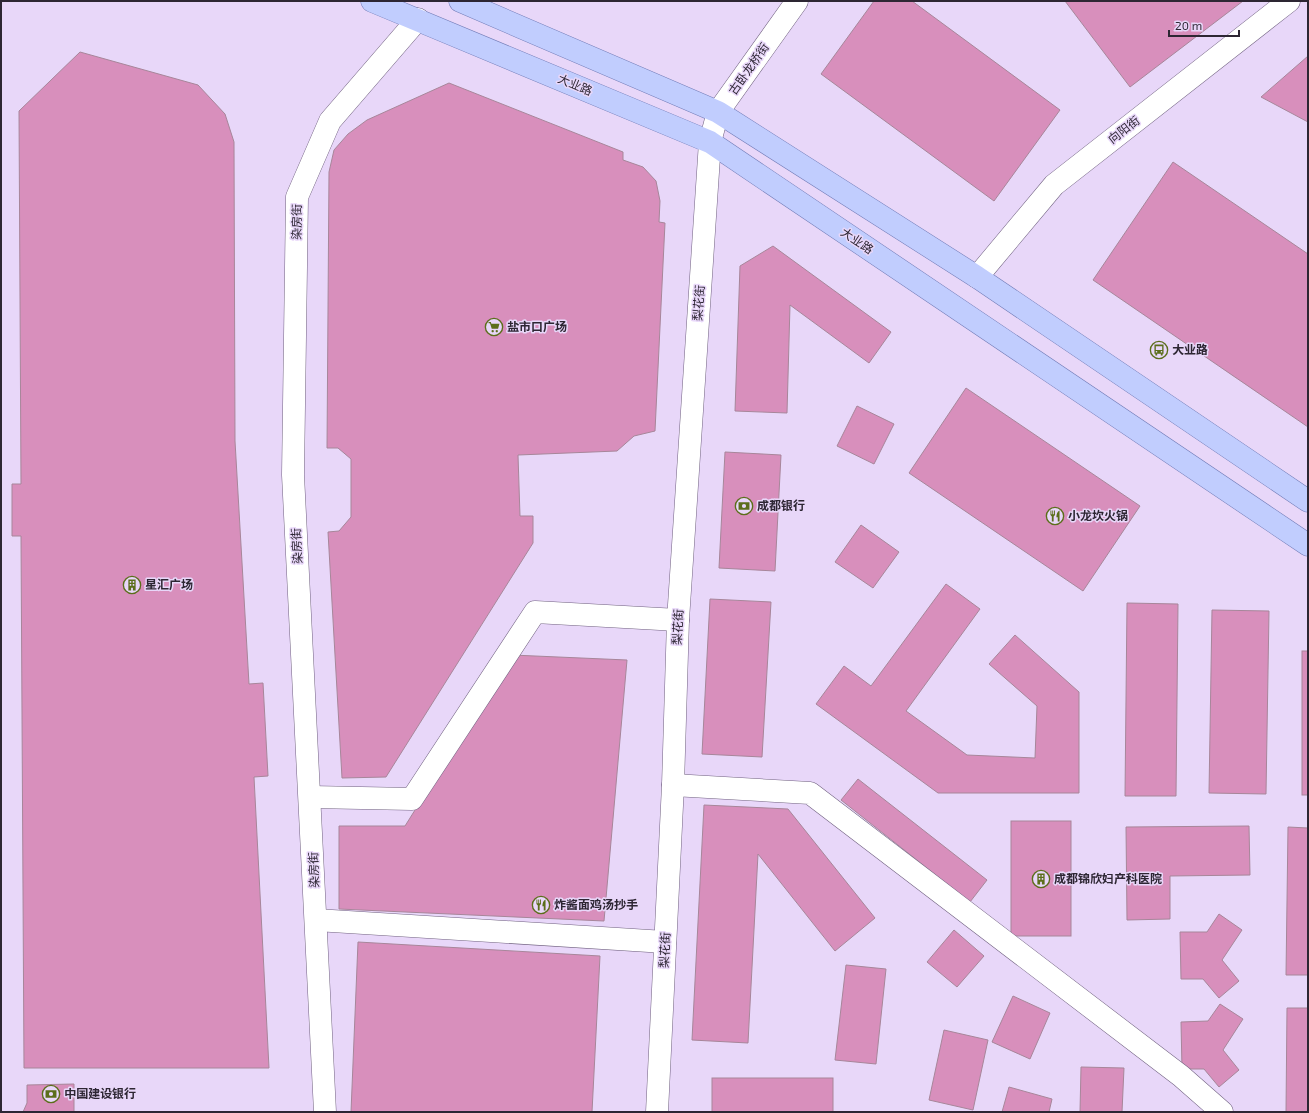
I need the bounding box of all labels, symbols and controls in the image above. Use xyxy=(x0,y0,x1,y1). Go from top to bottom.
scale bar xyxy=(1169,12,1239,38)
text: 20 m xyxy=(1175,18,1202,32)
street label: 古卧龙桥街 xyxy=(725,40,771,97)
street label: 大业路 xyxy=(556,71,595,98)
street label: 向阳街 xyxy=(1105,113,1142,146)
street label: 染房街 xyxy=(289,204,303,240)
street label: 大业路 xyxy=(839,224,876,256)
street label: 梨花街 xyxy=(690,284,706,321)
supermarket icon: 盐市口广场 xyxy=(484,317,504,337)
place label: 盐市口广场 xyxy=(507,319,567,333)
bus stop icon: 大业路 xyxy=(1149,340,1169,360)
place label: 大业路 xyxy=(1172,342,1208,356)
bank icon: 成都银行 xyxy=(734,496,754,516)
place label: 成都银行 xyxy=(757,498,805,512)
restaurant icon: 小龙坎火锅 xyxy=(1045,506,1065,526)
place label: 小龙坎火锅 xyxy=(1068,508,1128,522)
street label: 染房街 xyxy=(288,528,304,564)
building icon: 星汇广场 xyxy=(122,575,142,595)
place label: 星汇广场 xyxy=(145,577,193,591)
street label: 梨花街 xyxy=(669,609,685,645)
street label: 染房街 xyxy=(305,852,321,888)
building icon: 成都锦欣妇产科医院 xyxy=(1031,869,1051,889)
place label: 成都锦欣妇产科医院 xyxy=(1054,871,1162,885)
restaurant icon: 炸酱面鸡汤抄手 xyxy=(531,895,551,915)
place label: 炸酱面鸡汤抄手 xyxy=(554,897,638,911)
street label: 梨花街 xyxy=(656,932,672,968)
bank icon: 中国建设银行 xyxy=(41,1084,61,1104)
place label: 中国建设银行 xyxy=(64,1086,136,1100)

